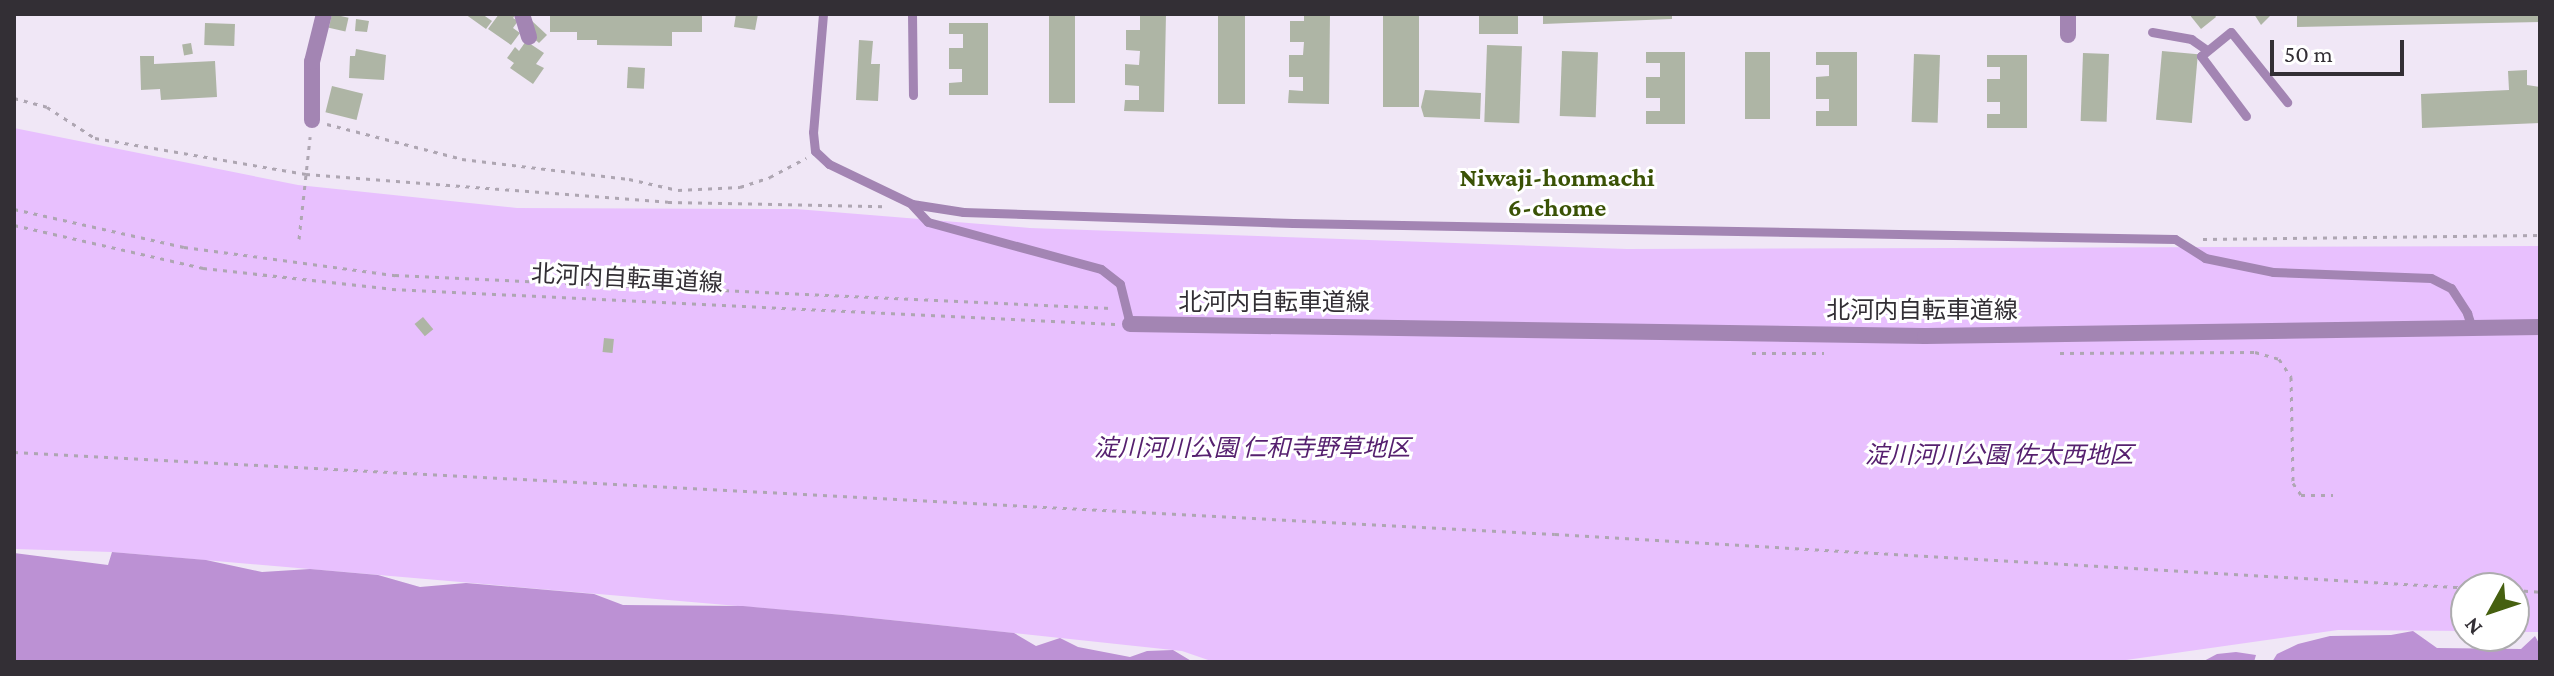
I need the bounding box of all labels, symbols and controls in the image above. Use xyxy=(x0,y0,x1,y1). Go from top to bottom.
scale bar xyxy=(2274,24,2408,74)
text: 50 m xyxy=(2284,40,2333,67)
district label: Niwaji-honmachi 6-chome xyxy=(1459,162,1655,224)
street label: 北河内自転車道線 xyxy=(530,259,724,297)
street label: 北河内自転車道線 xyxy=(1178,288,1370,316)
street label: 北河内自転車道線 xyxy=(1826,296,2018,324)
park label: 淀川河川公園 仁和寺野草地区 xyxy=(1094,434,1410,462)
park label: 淀川河川公園 佐太西地区 xyxy=(1865,441,2133,469)
north arrow xyxy=(2450,572,2530,652)
text: N xyxy=(2458,613,2487,640)

